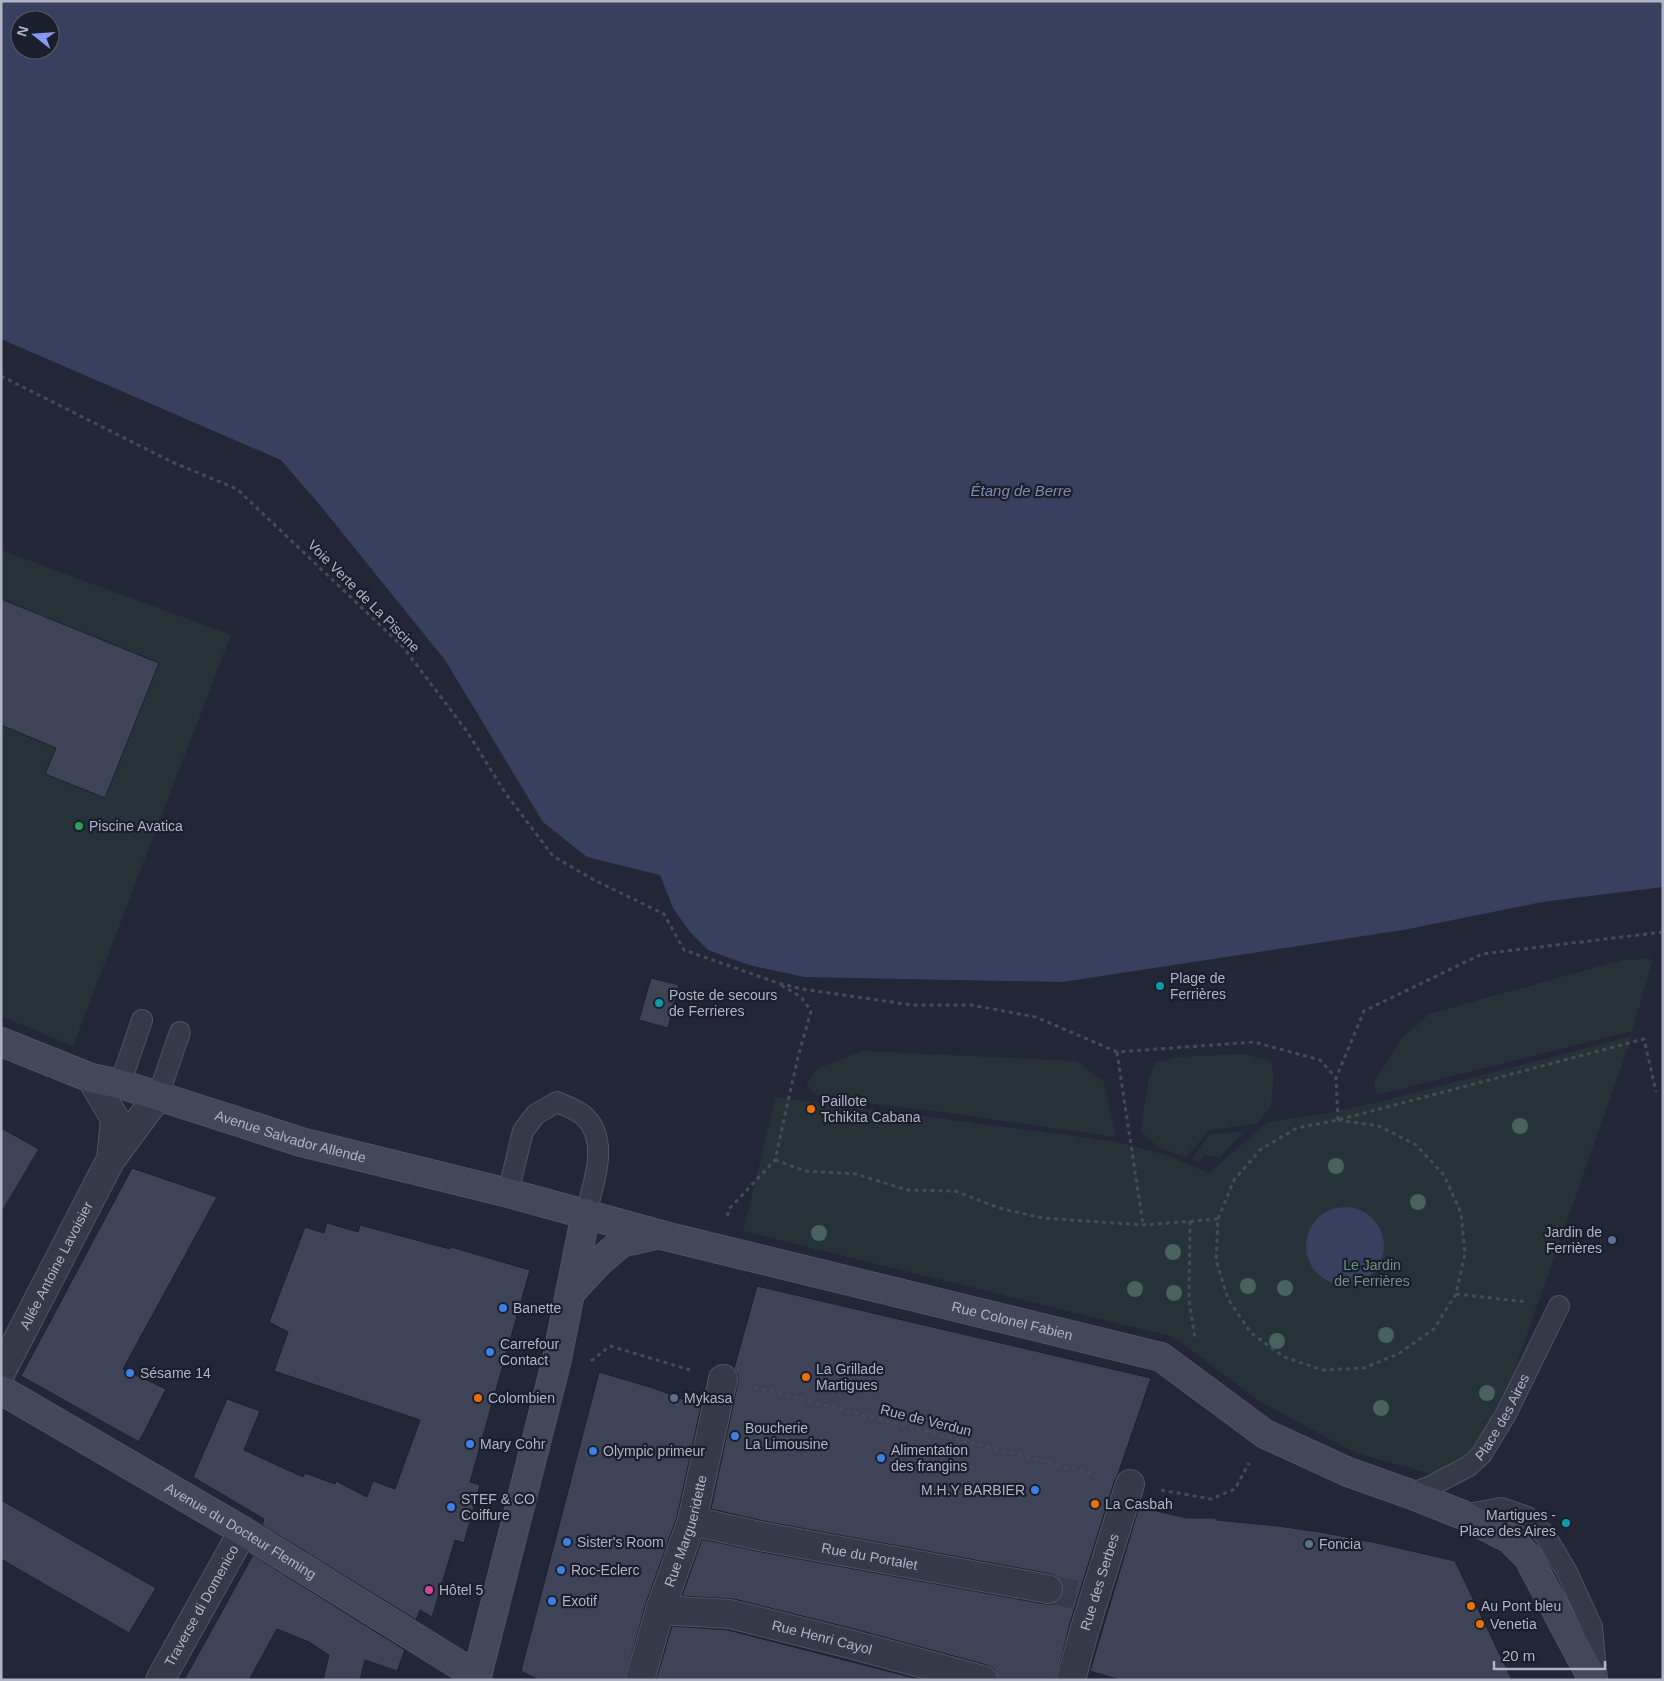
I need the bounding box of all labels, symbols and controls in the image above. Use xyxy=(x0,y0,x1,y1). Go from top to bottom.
north arrow xyxy=(10,10,60,60)
text: N xyxy=(13,24,32,38)
water label: Étang de Berre xyxy=(971,482,1071,499)
street label: Voie Verte de La Piscine xyxy=(305,537,423,655)
place label: Piscine Avatica xyxy=(89,818,183,834)
marker: Piscine Avatica xyxy=(73,820,85,832)
place label: Plage de Ferrières xyxy=(1170,970,1226,1002)
marker: Plage de Ferrières xyxy=(1154,980,1166,992)
place label: Poste de secours de Ferrieres xyxy=(669,987,777,1019)
marker: Poste de secours de Ferrieres xyxy=(653,997,665,1009)
place label: Paillote Tchikita Cabana xyxy=(821,1093,921,1125)
marker: Paillote Tchikita Cabana xyxy=(805,1103,817,1115)
street label: Avenue Salvador Allende xyxy=(213,1107,368,1166)
street label: Allée Antoine Lavoisier xyxy=(16,1198,96,1332)
place label: Jardin de Ferrières xyxy=(1544,1224,1602,1256)
marker: Jardin de Ferrières xyxy=(1606,1234,1618,1246)
park label: Le Jardin de Ferrières xyxy=(1334,1257,1410,1289)
street label: Rue Colonel Fabien xyxy=(950,1298,1074,1343)
place label: Banette xyxy=(513,1300,561,1316)
marker: Banette xyxy=(497,1302,509,1314)
place label: Carrefour Contact xyxy=(500,1336,559,1368)
marker: Carrefour Contact xyxy=(484,1346,496,1358)
place label: La Grillade Martigues xyxy=(816,1361,884,1393)
place label: Sésame 14 xyxy=(140,1365,211,1381)
marker: Sésame 14 xyxy=(124,1367,136,1379)
marker: La Grillade Martigues xyxy=(800,1371,812,1383)
street label: Place des Aires xyxy=(1472,1371,1532,1464)
place label: Colombien xyxy=(488,1390,555,1406)
place label: Mykasa xyxy=(684,1390,732,1406)
marker: Colombien xyxy=(472,1392,484,1404)
marker: Mykasa xyxy=(668,1392,680,1404)
street label: Rue de Verdun xyxy=(879,1401,973,1439)
place label: Boucherie La Limousine xyxy=(745,1420,828,1452)
marker: Boucherie La Limousine xyxy=(729,1430,741,1442)
place label: Mary Cohr xyxy=(480,1436,546,1452)
marker: Mary Cohr xyxy=(464,1438,476,1450)
place label: Alimentation des frangins xyxy=(891,1442,968,1474)
place label: Olympic primeur xyxy=(603,1443,705,1459)
marker: Olympic primeur xyxy=(587,1445,599,1457)
marker: Alimentation des frangins xyxy=(875,1452,887,1464)
street label: Rue Margueridette xyxy=(661,1473,710,1589)
street label: Avenue du Docteur Fleming xyxy=(162,1479,319,1582)
place label: M.H.Y BARBIER xyxy=(921,1482,1025,1498)
marker: M.H.Y BARBIER xyxy=(1029,1484,1041,1496)
place label: STEF & CO Coiffure xyxy=(461,1491,535,1523)
place label: La Casbah xyxy=(1105,1496,1173,1512)
marker: La Casbah xyxy=(1089,1498,1101,1510)
marker: STEF & CO Coiffure xyxy=(445,1501,457,1513)
place label: Martigues - Place des Aires xyxy=(1460,1507,1556,1539)
marker: Martigues - Place des Aires xyxy=(1560,1517,1572,1529)
street label: Rue des Serbes xyxy=(1077,1532,1122,1632)
place label: Sister's Room xyxy=(577,1534,664,1550)
marker: Sister's Room xyxy=(561,1536,573,1548)
place label: Foncia xyxy=(1319,1536,1361,1552)
marker: Foncia xyxy=(1303,1538,1315,1550)
street label: Rue du Portalet xyxy=(820,1540,919,1573)
street label: Traverse di Domenico xyxy=(161,1542,242,1669)
place label: Roc-Eclerc xyxy=(571,1562,639,1578)
marker: Roc-Eclerc xyxy=(555,1564,567,1576)
place label: Hôtel 5 xyxy=(439,1582,484,1598)
marker: Hôtel 5 xyxy=(423,1584,435,1596)
place label: Exotif xyxy=(562,1593,597,1609)
marker: Exotif xyxy=(546,1595,558,1607)
place label: Au Pont bleu xyxy=(1481,1598,1561,1614)
marker: Au Pont bleu xyxy=(1465,1600,1477,1612)
place label: Venetia xyxy=(1490,1616,1537,1632)
street label: Rue Henri Cayol xyxy=(770,1617,874,1658)
marker: Venetia xyxy=(1474,1618,1486,1630)
scale bar xyxy=(1494,1638,1605,1670)
text: 20 m xyxy=(1502,1647,1535,1664)

